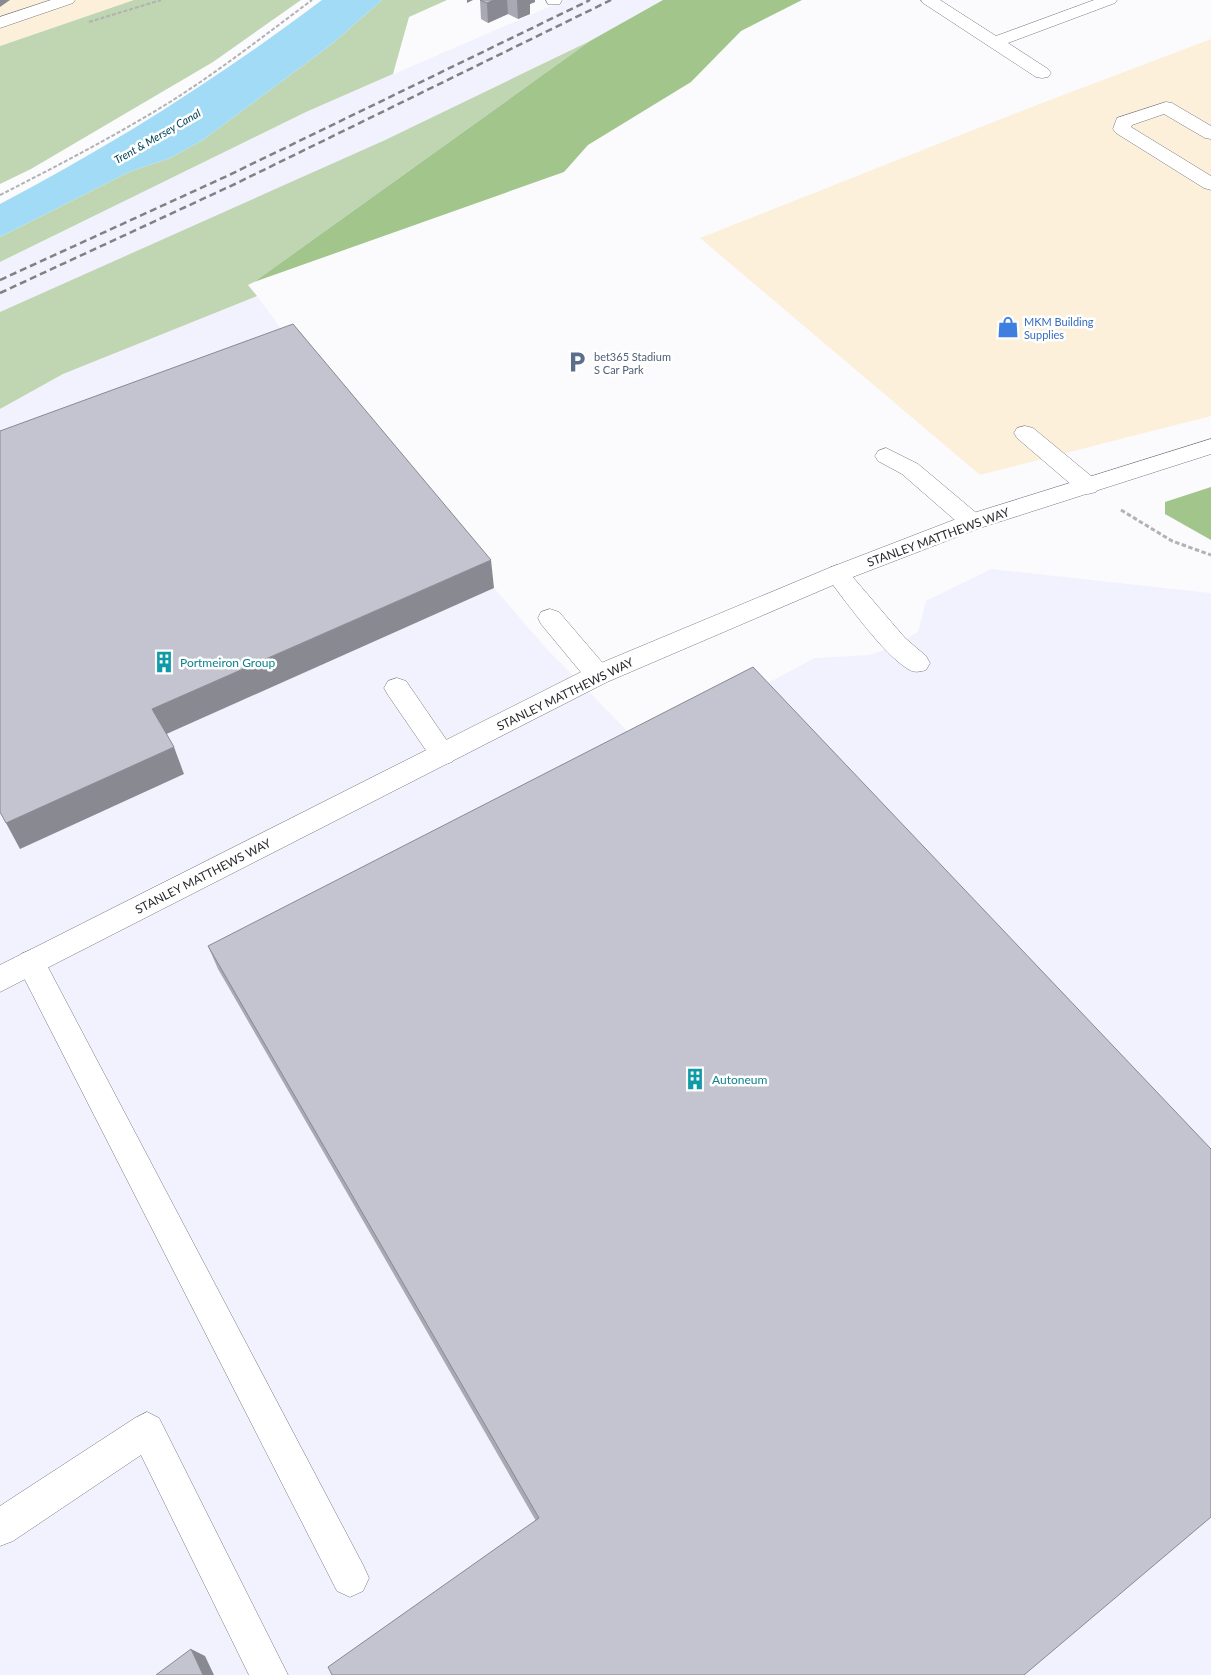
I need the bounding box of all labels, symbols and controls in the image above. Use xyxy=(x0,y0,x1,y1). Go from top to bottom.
water label: Trent & Mersey Canal xyxy=(111,106,203,166)
shop icon: MKM Building Supplies xyxy=(995,314,1021,340)
place label: MKM Building Supplies xyxy=(1024,315,1094,341)
parking icon: bet365 Stadium S Car Park xyxy=(564,349,590,375)
place label: bet365 Stadium S Car Park xyxy=(594,350,671,376)
street label: STANLEY MATTHEWS WAY xyxy=(865,504,1012,570)
building icon: Portmeiron Group xyxy=(151,649,177,675)
street label: STANLEY MATTHEWS WAY xyxy=(494,654,636,734)
place label: Portmeiron Group xyxy=(180,655,275,670)
street label: STANLEY MATTHEWS WAY xyxy=(133,835,274,917)
building icon: Autoneum xyxy=(682,1066,708,1092)
place label: Autoneum xyxy=(712,1072,767,1087)

